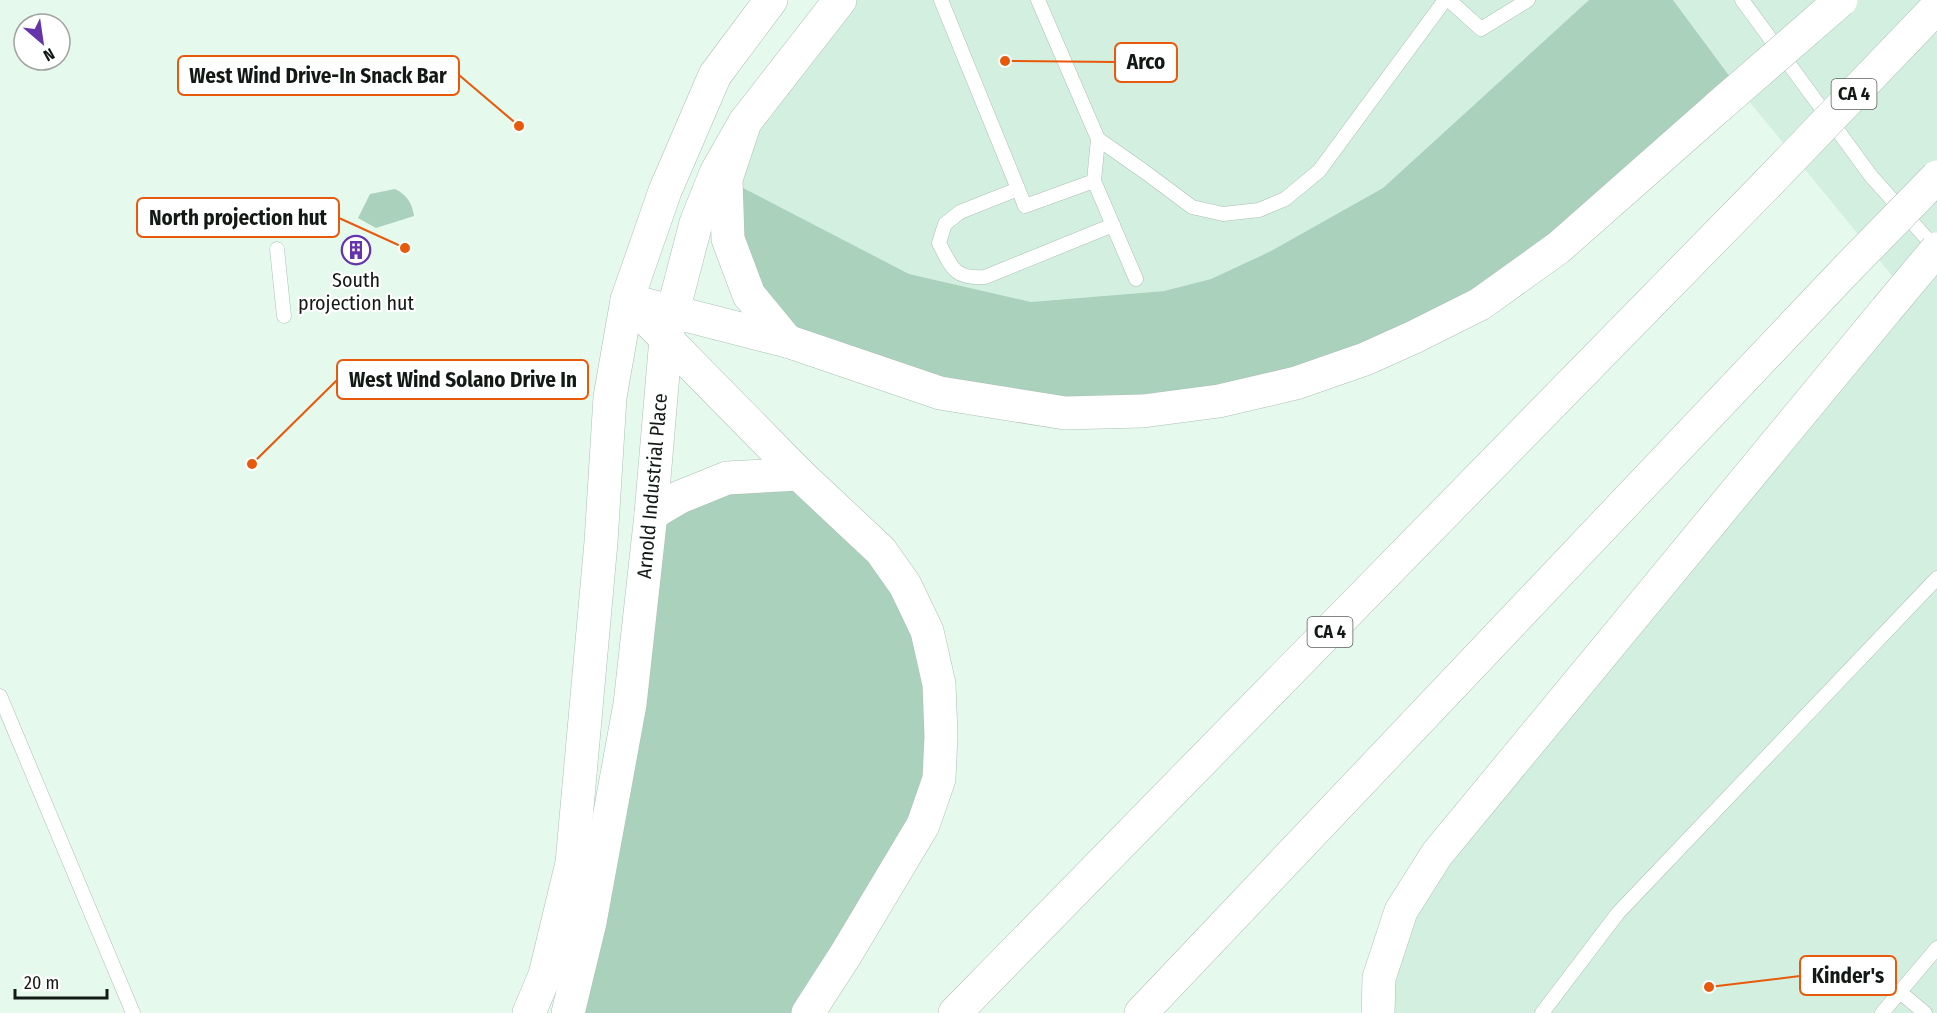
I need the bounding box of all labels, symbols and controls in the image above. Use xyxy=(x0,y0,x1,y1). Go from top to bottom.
north arrow xyxy=(12,12,72,72)
callout: Arco xyxy=(1115,43,1177,82)
text: N xyxy=(40,44,58,65)
text: Arco xyxy=(1126,49,1165,75)
callout: West Wind Drive-In Snack Bar xyxy=(178,56,459,95)
text: West Wind Drive-In Snack Bar xyxy=(189,63,447,89)
road number: CA 4 xyxy=(1832,79,1876,109)
callout: North projection hut xyxy=(137,198,339,237)
text: North projection hut xyxy=(149,205,328,231)
building icon: South projection hut xyxy=(340,234,372,266)
place label: South projection hut xyxy=(298,268,414,315)
callout: West Wind Solano Drive In xyxy=(337,360,588,399)
text: West Wind Solano Drive In xyxy=(349,367,577,393)
street label: Arnold Industrial Place xyxy=(632,392,672,580)
road number: CA 4 xyxy=(1308,617,1352,647)
callout: Kinder's xyxy=(1800,956,1896,995)
scale bar xyxy=(15,962,106,1000)
text: Kinder's xyxy=(1812,963,1884,989)
text: 20 m xyxy=(24,972,59,994)

